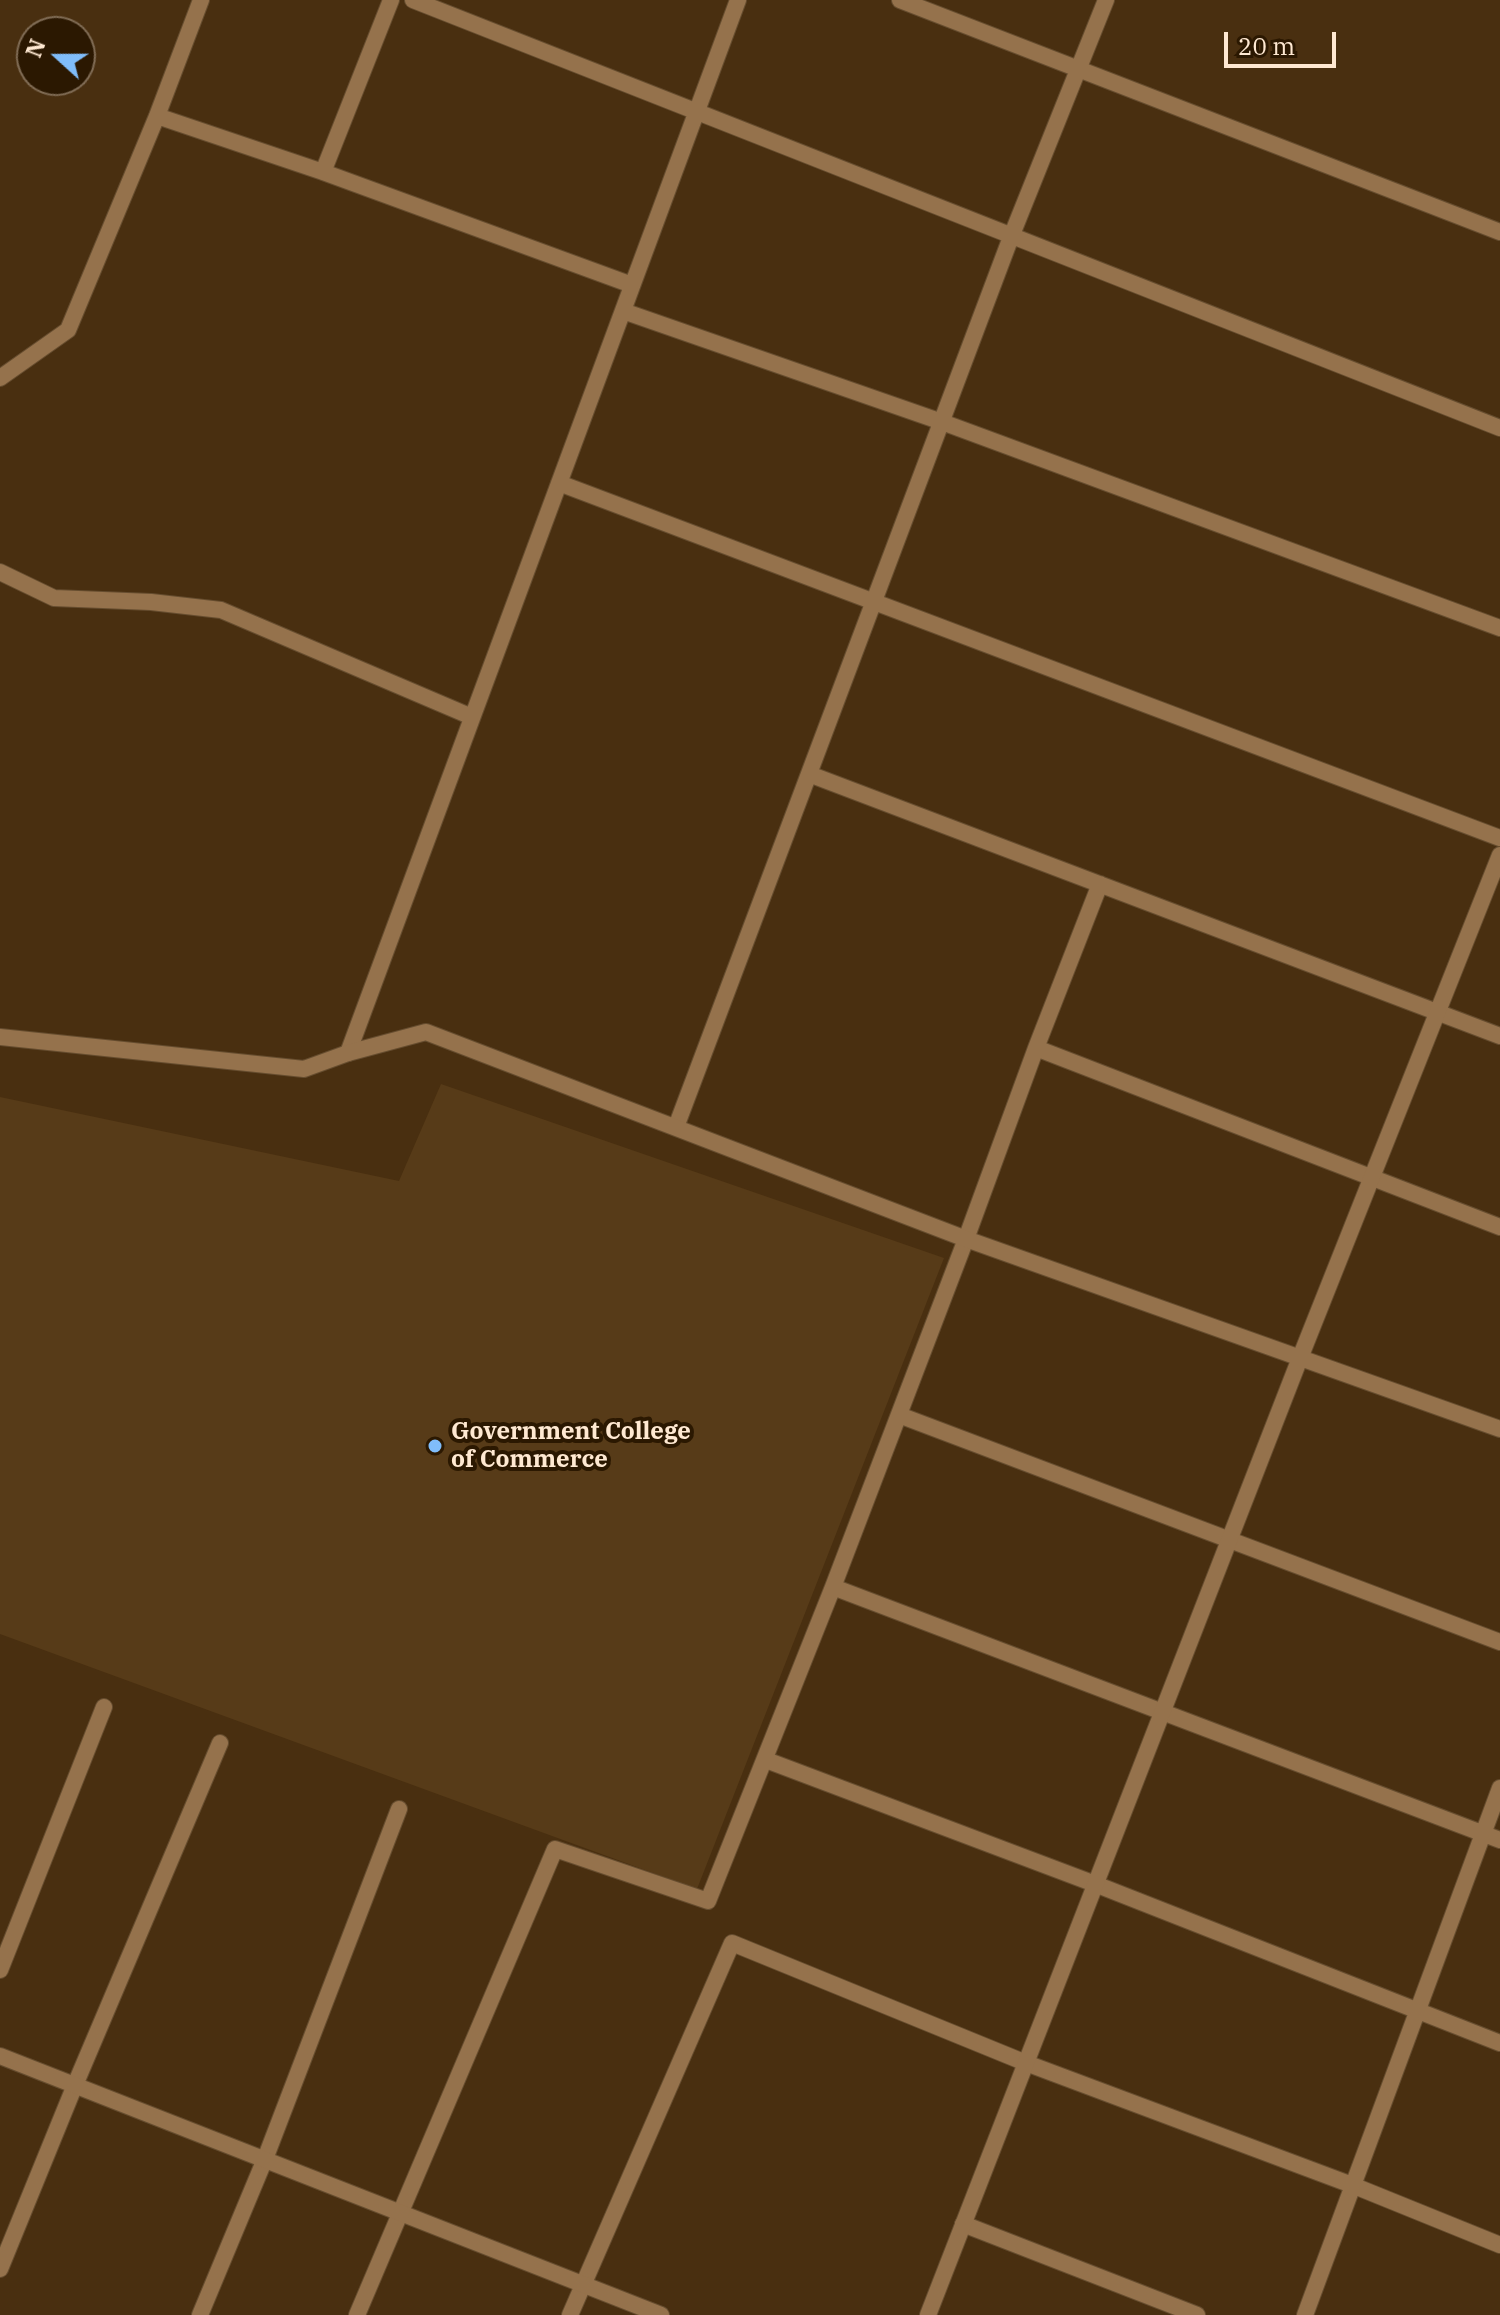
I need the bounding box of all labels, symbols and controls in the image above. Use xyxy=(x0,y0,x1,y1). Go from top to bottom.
north arrow xyxy=(16,16,96,96)
scale bar xyxy=(1228,16,1340,66)
text: 20 m xyxy=(1238,30,1295,62)
text: N xyxy=(18,35,52,61)
place label: Government College of Commerce xyxy=(451,1418,691,1474)
marker: Government College of Commerce xyxy=(426,1437,444,1455)

